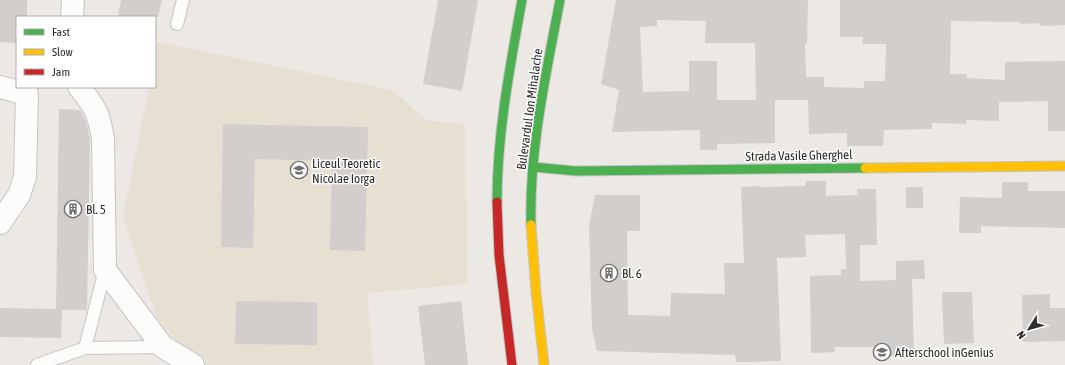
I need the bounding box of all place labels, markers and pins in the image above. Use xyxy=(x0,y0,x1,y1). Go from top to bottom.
place label: Liceul Teoretic Nicolae Iorga xyxy=(312,156,381,186)
school or university icon: Liceul Teoretic Nicolae Iorga xyxy=(289,160,309,180)
building icon: Bl. 5 xyxy=(63,199,83,219)
place label: Bl. 5 xyxy=(86,202,106,217)
building icon: Bl. 6 xyxy=(599,263,619,283)
place label: Bl. 6 xyxy=(622,266,642,281)
school or university icon: Afterschool inGenius xyxy=(872,342,892,362)
place label: Afterschool inGenius xyxy=(895,345,994,360)

